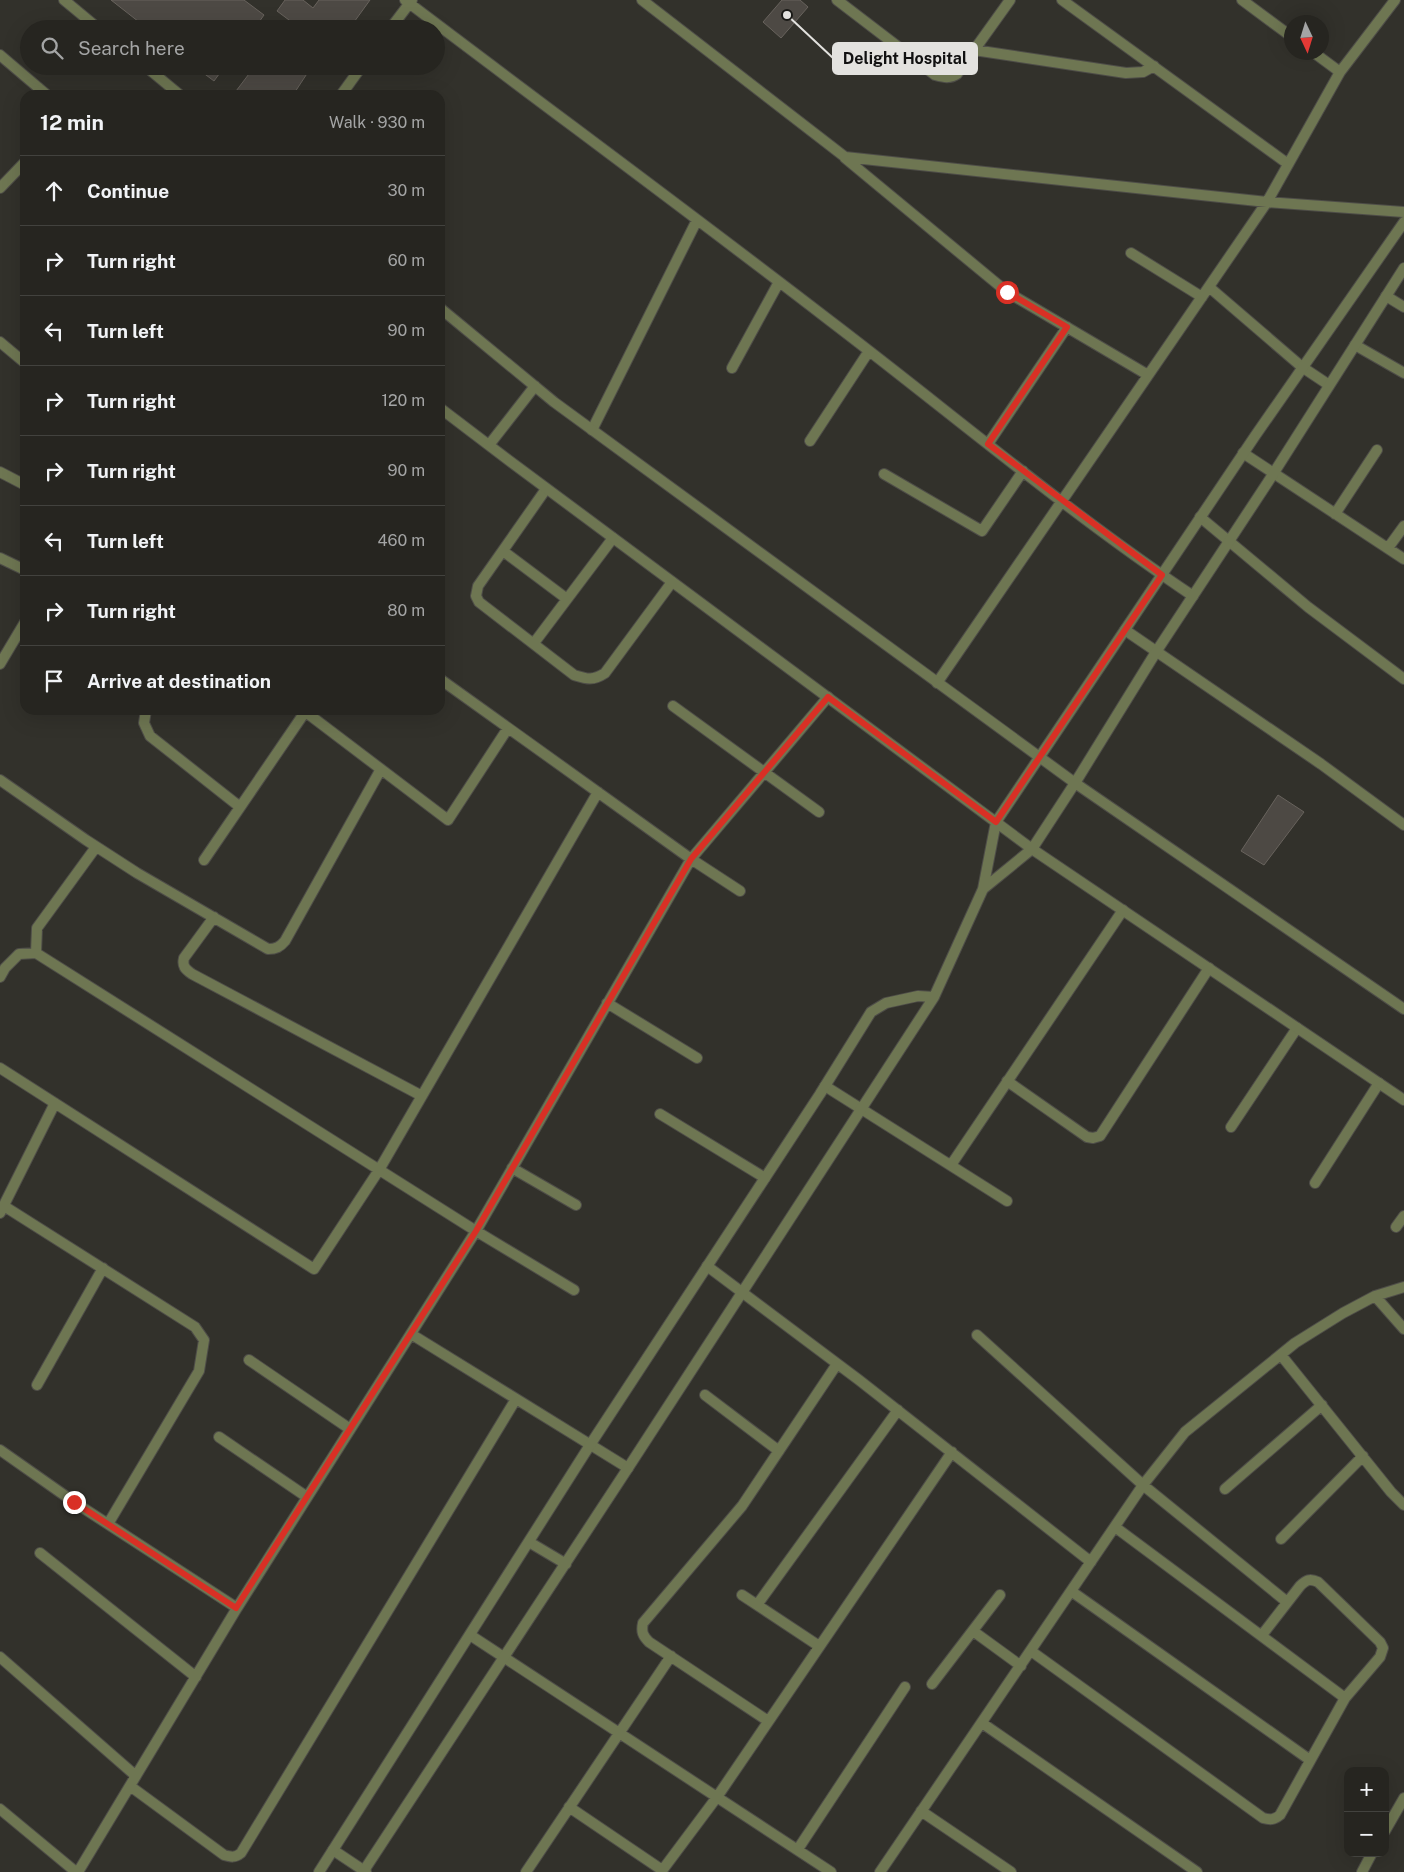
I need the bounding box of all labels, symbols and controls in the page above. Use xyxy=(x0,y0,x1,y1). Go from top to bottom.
north arrow xyxy=(1284,15,1329,60)
search box xyxy=(20,20,445,75)
icon: search xyxy=(38,34,66,62)
text: Search here xyxy=(78,37,185,59)
callout: Delight Hospital xyxy=(833,43,977,74)
text: Delight Hospital xyxy=(843,49,967,68)
text: 12 min xyxy=(40,110,104,135)
text: Walk · 930 m xyxy=(329,113,425,132)
icon: ahead xyxy=(40,177,68,205)
text: Continue xyxy=(87,180,169,202)
text: 30 m xyxy=(388,181,425,200)
icon: right xyxy=(40,247,68,275)
text: Turn right xyxy=(87,250,176,272)
text: 60 m xyxy=(388,251,425,270)
route start xyxy=(996,281,1019,304)
icon: left xyxy=(40,317,68,345)
text: Turn left xyxy=(87,320,164,342)
text: 90 m xyxy=(388,321,425,340)
icon: right xyxy=(40,387,68,415)
text: Turn right xyxy=(87,390,176,412)
text: 120 m xyxy=(381,391,425,410)
icon: right xyxy=(40,457,68,485)
text: Turn right xyxy=(87,460,176,482)
text: 90 m xyxy=(388,461,425,480)
icon: left xyxy=(40,527,68,555)
text: Turn left xyxy=(87,530,164,552)
text: 460 m xyxy=(378,531,425,550)
icon: right xyxy=(40,597,68,625)
text: Turn right xyxy=(87,600,176,622)
text: 80 m xyxy=(387,601,425,620)
icon: arrive xyxy=(40,667,68,695)
text: Arrive at destination xyxy=(87,670,271,692)
route end xyxy=(63,1491,86,1514)
map controls xyxy=(1344,1767,1389,1857)
button: + xyxy=(1344,1767,1389,1812)
button: − xyxy=(1344,1812,1389,1857)

